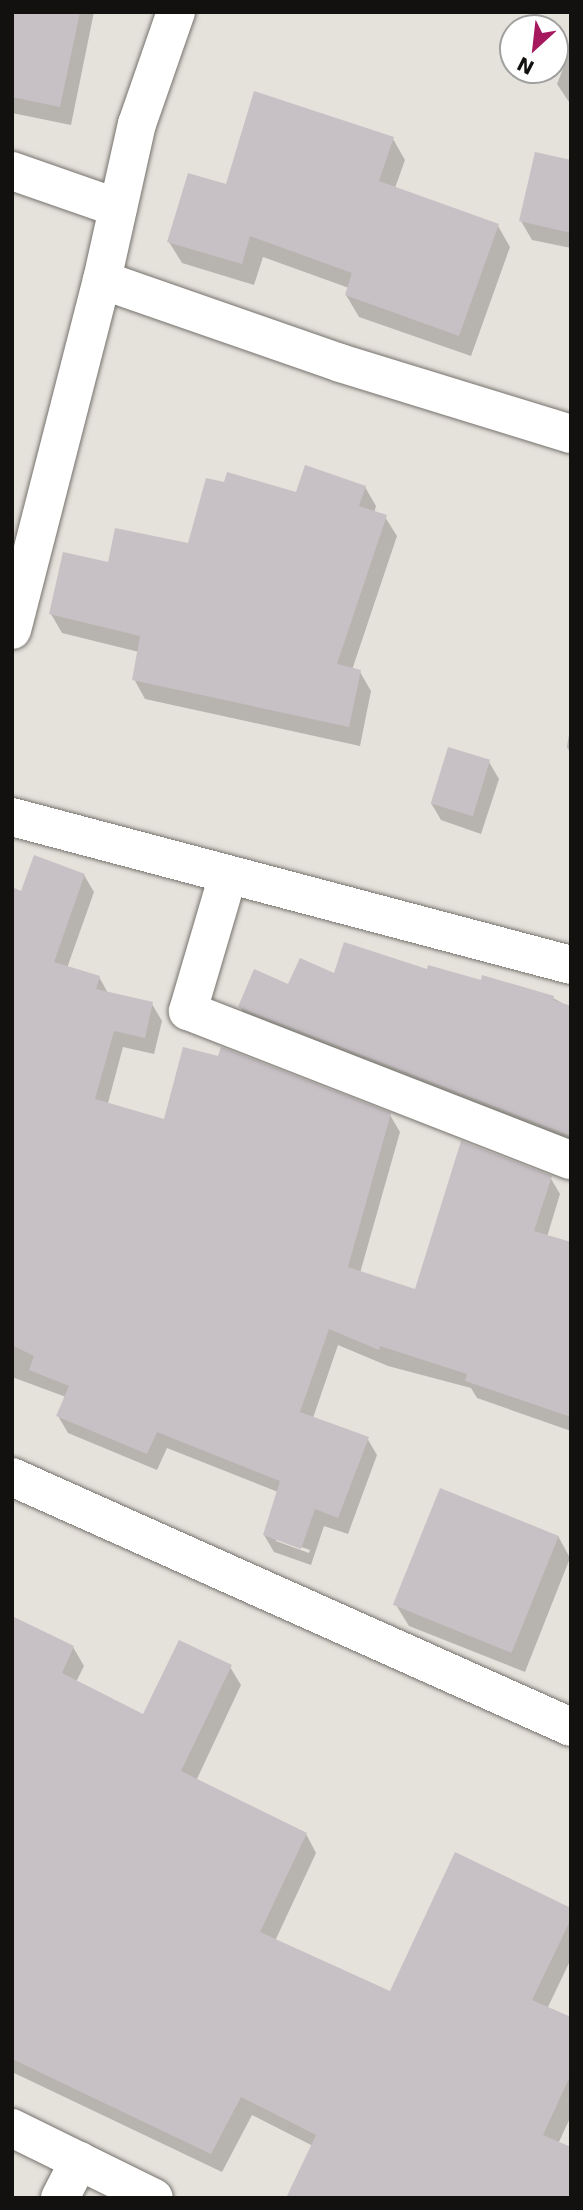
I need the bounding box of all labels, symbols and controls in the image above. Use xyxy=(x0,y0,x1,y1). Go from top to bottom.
north arrow xyxy=(499,14,569,84)
text: N xyxy=(513,53,537,79)

